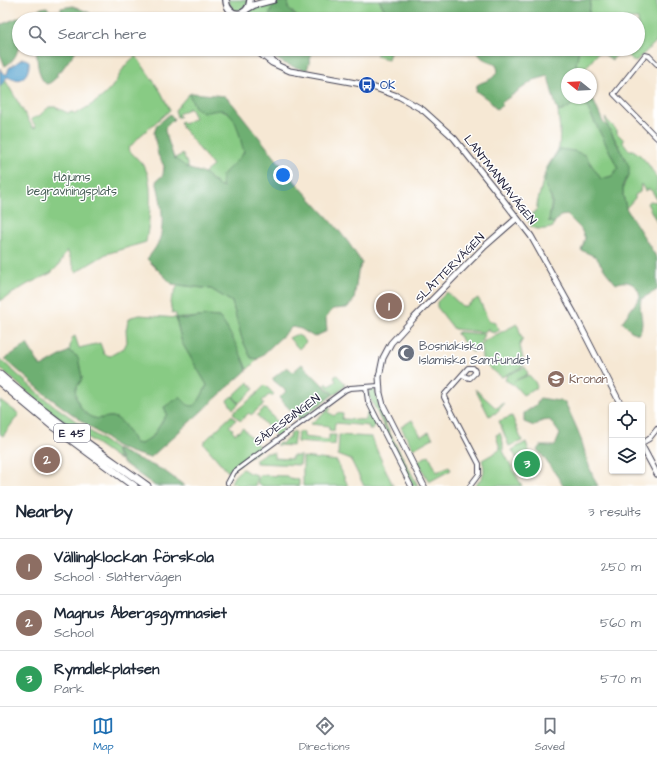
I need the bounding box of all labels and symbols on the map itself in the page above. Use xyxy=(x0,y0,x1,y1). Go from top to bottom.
north arrow xyxy=(561,68,597,104)
bus stop icon: OK xyxy=(357,75,377,95)
place label: OK xyxy=(380,77,396,94)
street label: LANTMANNAVÄGEN xyxy=(460,132,541,229)
your location xyxy=(273,165,293,185)
park label: Håjums begravningsplats xyxy=(27,169,117,201)
street label: SLÅTTERVÄGEN xyxy=(411,229,489,307)
pin: 1 xyxy=(376,291,402,321)
place label: Bosniakiska Islamiska Samfundet xyxy=(419,338,530,369)
mosque icon: Bosniakiska Islamiska Samfundet xyxy=(396,343,416,363)
school or university icon: Kronan xyxy=(546,369,566,389)
place label: Kronan xyxy=(569,371,608,388)
street label: SÄDESBINGEN xyxy=(250,390,324,450)
road number: E 45 xyxy=(54,424,90,442)
pin: 2 xyxy=(34,445,60,475)
pin: 3 xyxy=(514,449,540,479)

